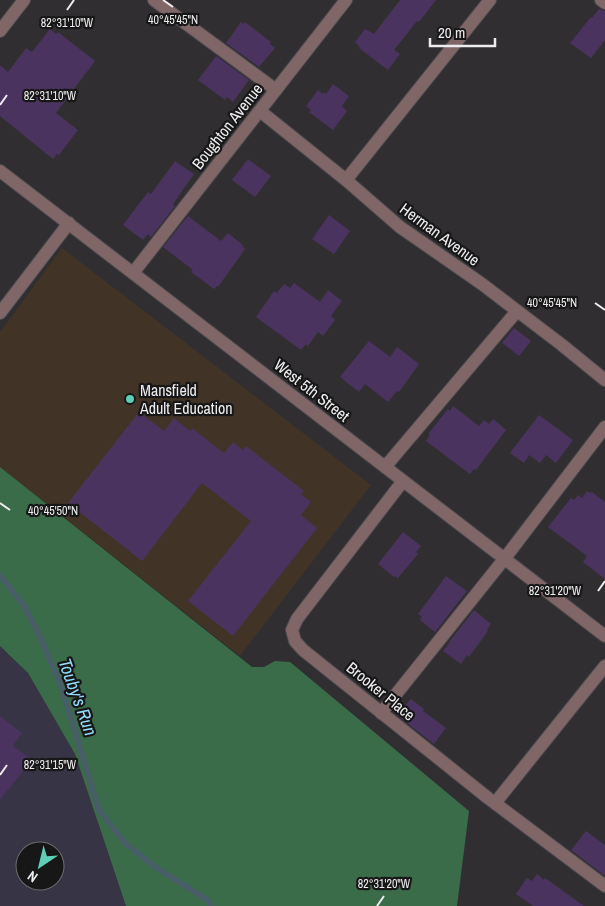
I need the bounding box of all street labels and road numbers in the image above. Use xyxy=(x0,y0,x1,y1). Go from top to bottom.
street label: Boughton Avenue xyxy=(187,78,267,174)
street label: Herman Avenue xyxy=(396,198,484,270)
street label: West 5th Street xyxy=(270,354,355,427)
street label: Brooker Place xyxy=(342,657,420,725)

